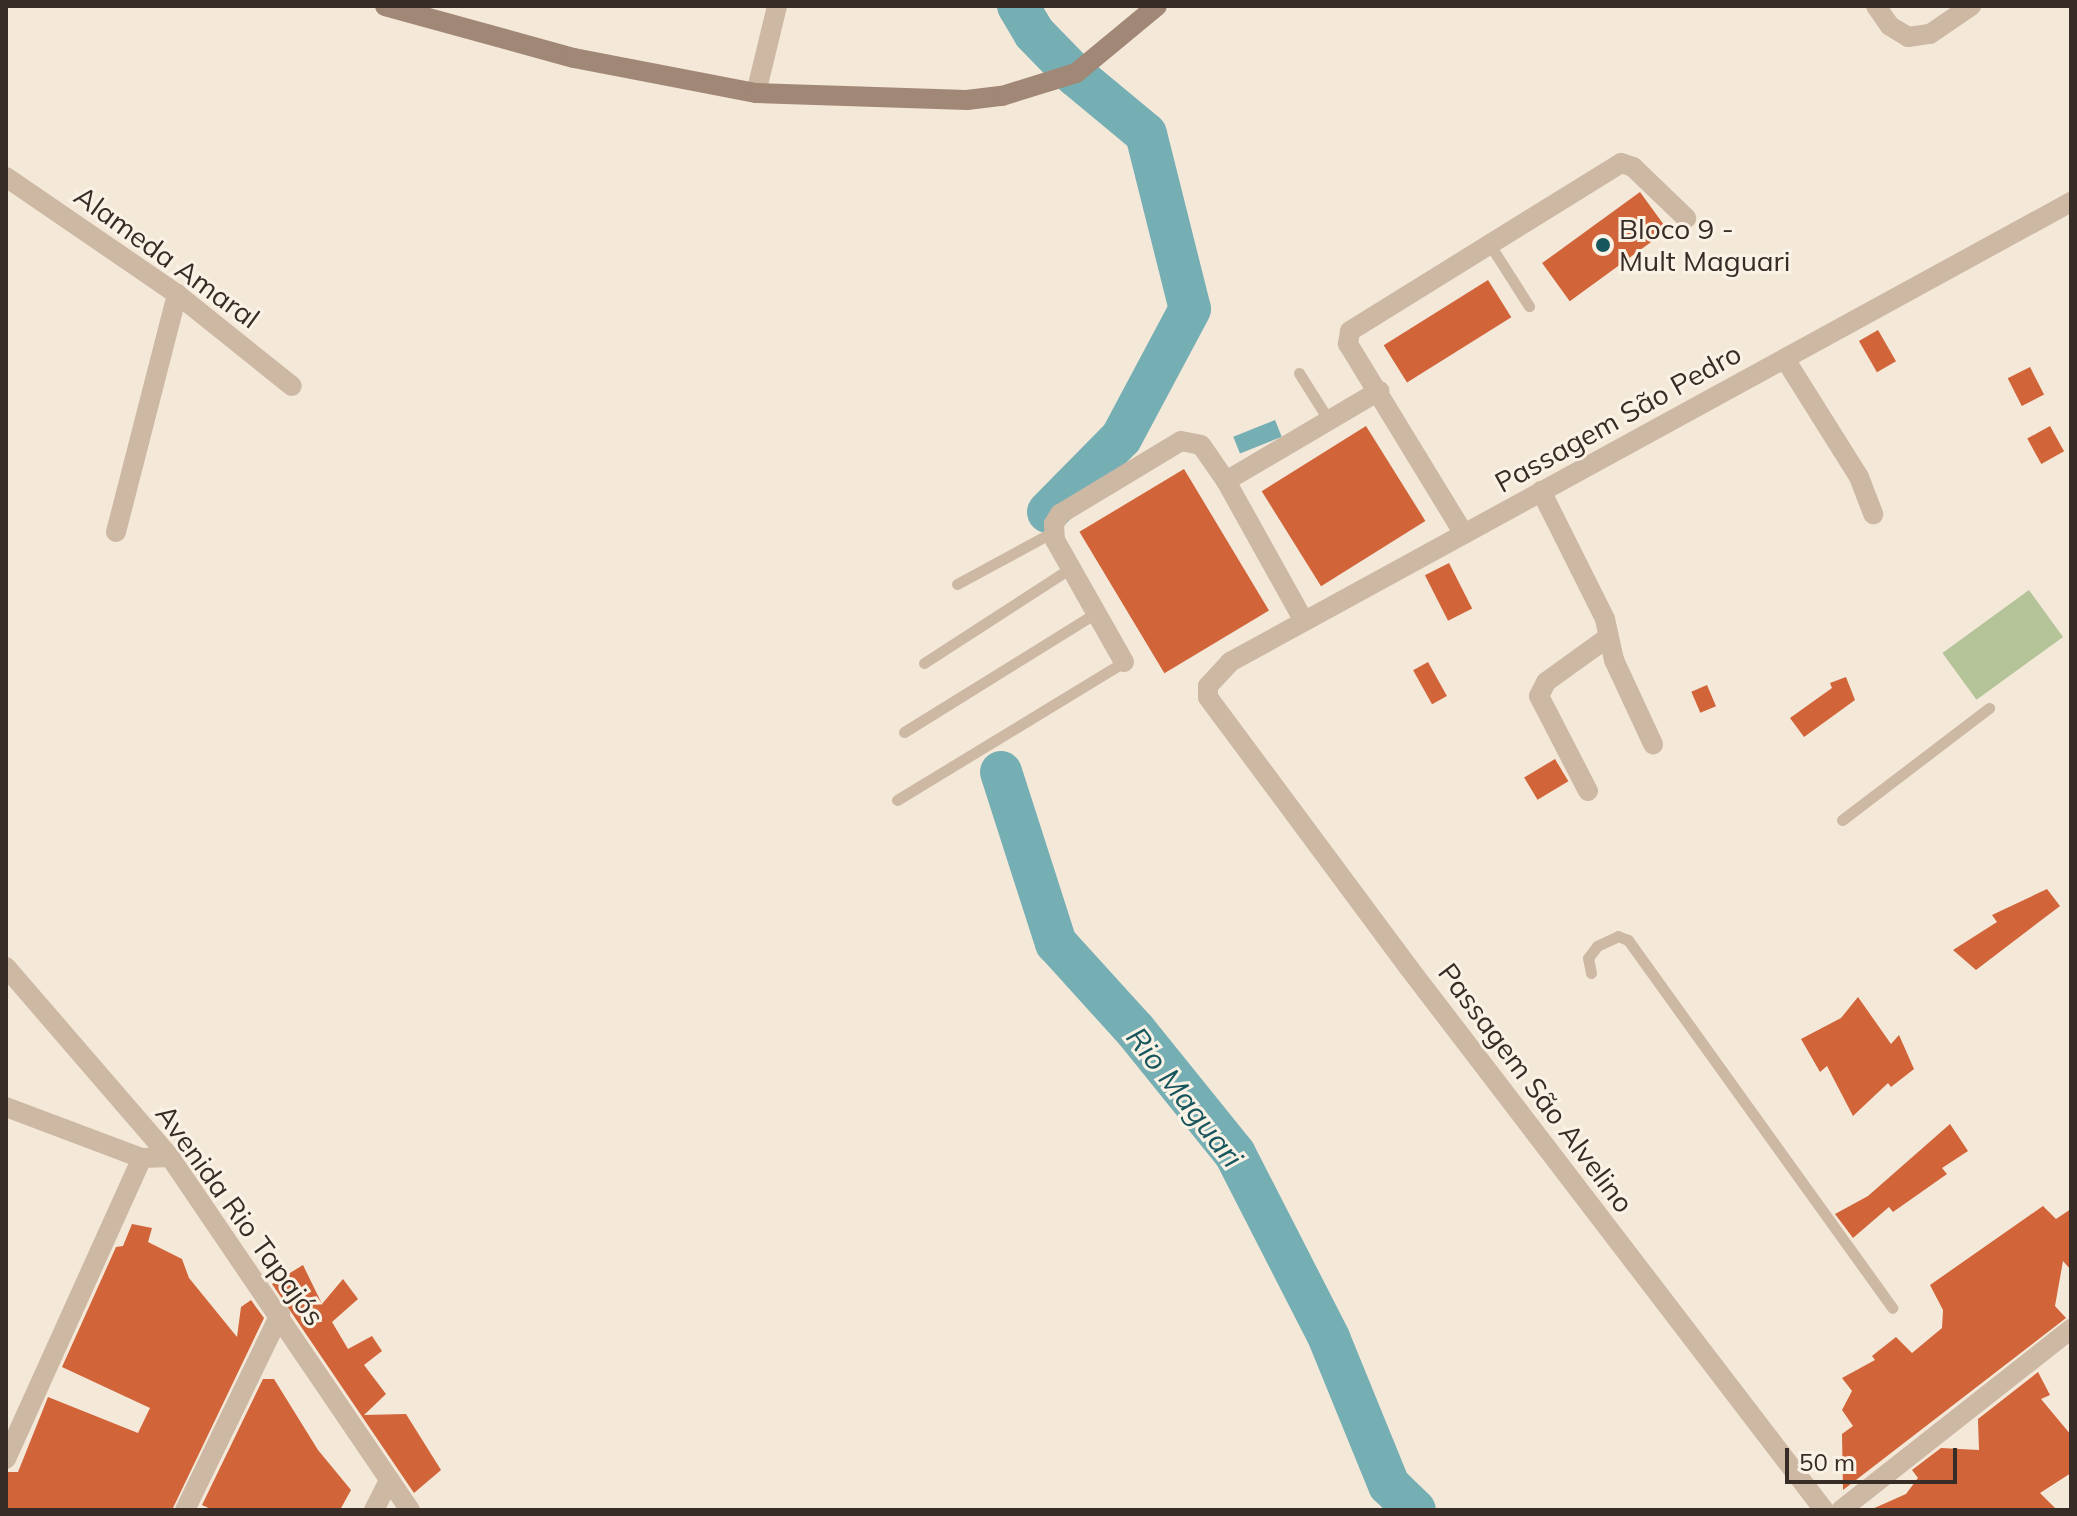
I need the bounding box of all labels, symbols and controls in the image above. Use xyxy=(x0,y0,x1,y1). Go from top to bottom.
street label: Alameda Amaral xyxy=(68,179,266,335)
place label: Bloco 9 - Mult Maguari xyxy=(1619,212,1790,278)
marker: Bloco 9 - Mult Maguari xyxy=(1594,236,1612,254)
street label: Passagem São Pedro xyxy=(1489,336,1747,500)
street label: Passagem São Alvelino xyxy=(1431,957,1641,1219)
water label: Rio Maguari xyxy=(1119,1020,1251,1174)
street label: Avenida Rio Tapajós xyxy=(149,1098,331,1332)
scale bar xyxy=(1789,1432,1961,1482)
text: 50 m xyxy=(1799,1447,1855,1477)

